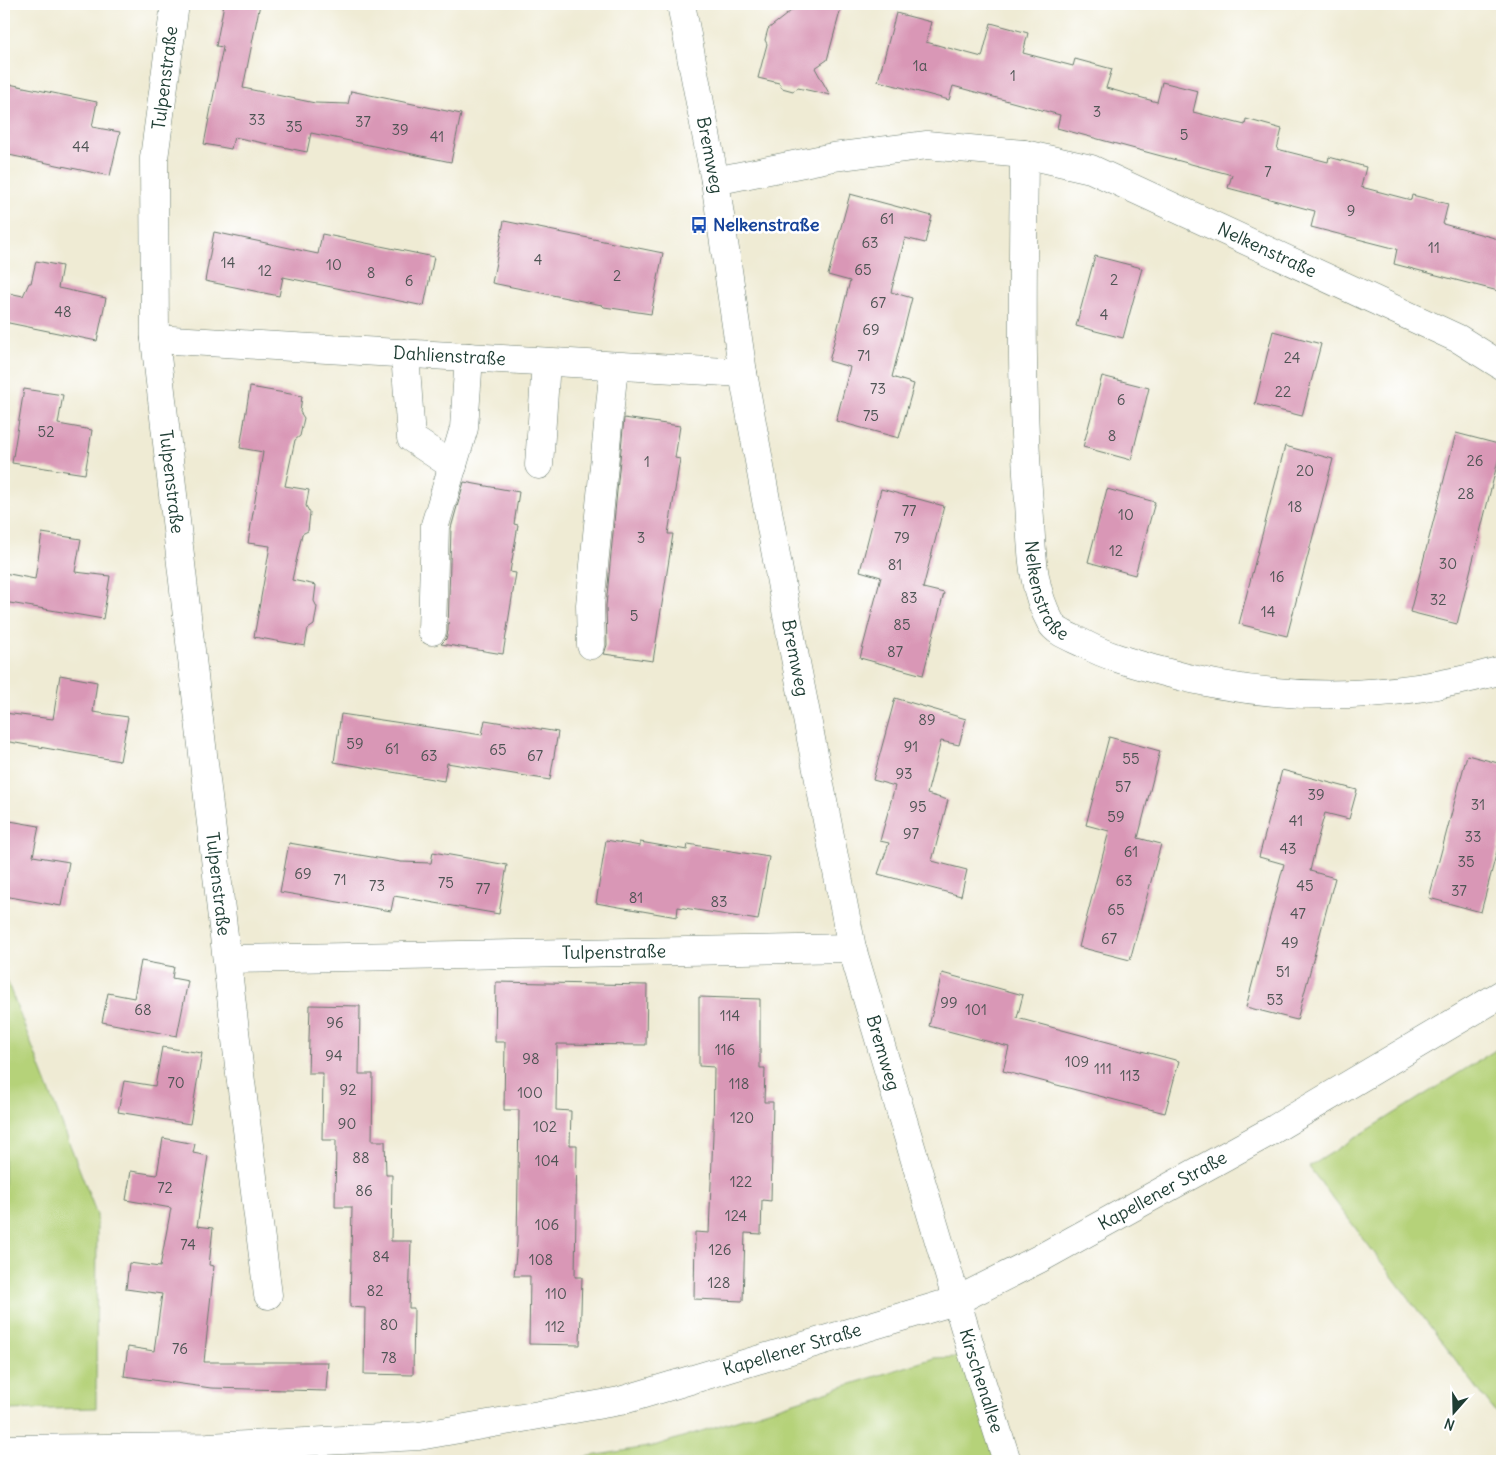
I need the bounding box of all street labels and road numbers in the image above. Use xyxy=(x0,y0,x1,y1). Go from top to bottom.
street label: Tulpenstraße xyxy=(147,25,182,131)
street label: Bremweg xyxy=(692,115,729,195)
street label: Nelkenstraße xyxy=(1214,217,1320,283)
street label: Dahlienstraße xyxy=(393,341,507,370)
street label: Tulpenstraße xyxy=(155,428,189,535)
street label: Nelkenstraße xyxy=(1020,540,1073,645)
street label: Bremweg xyxy=(777,618,814,698)
street label: Tulpenstraße xyxy=(201,831,236,937)
street label: Tulpenstraße xyxy=(562,939,666,964)
street label: Bremweg xyxy=(862,1012,906,1093)
street label: Kapellener Straße xyxy=(1094,1146,1231,1235)
street label: Kapellener Straße xyxy=(720,1318,864,1381)
street label: Kirschenallee xyxy=(955,1326,1009,1435)

